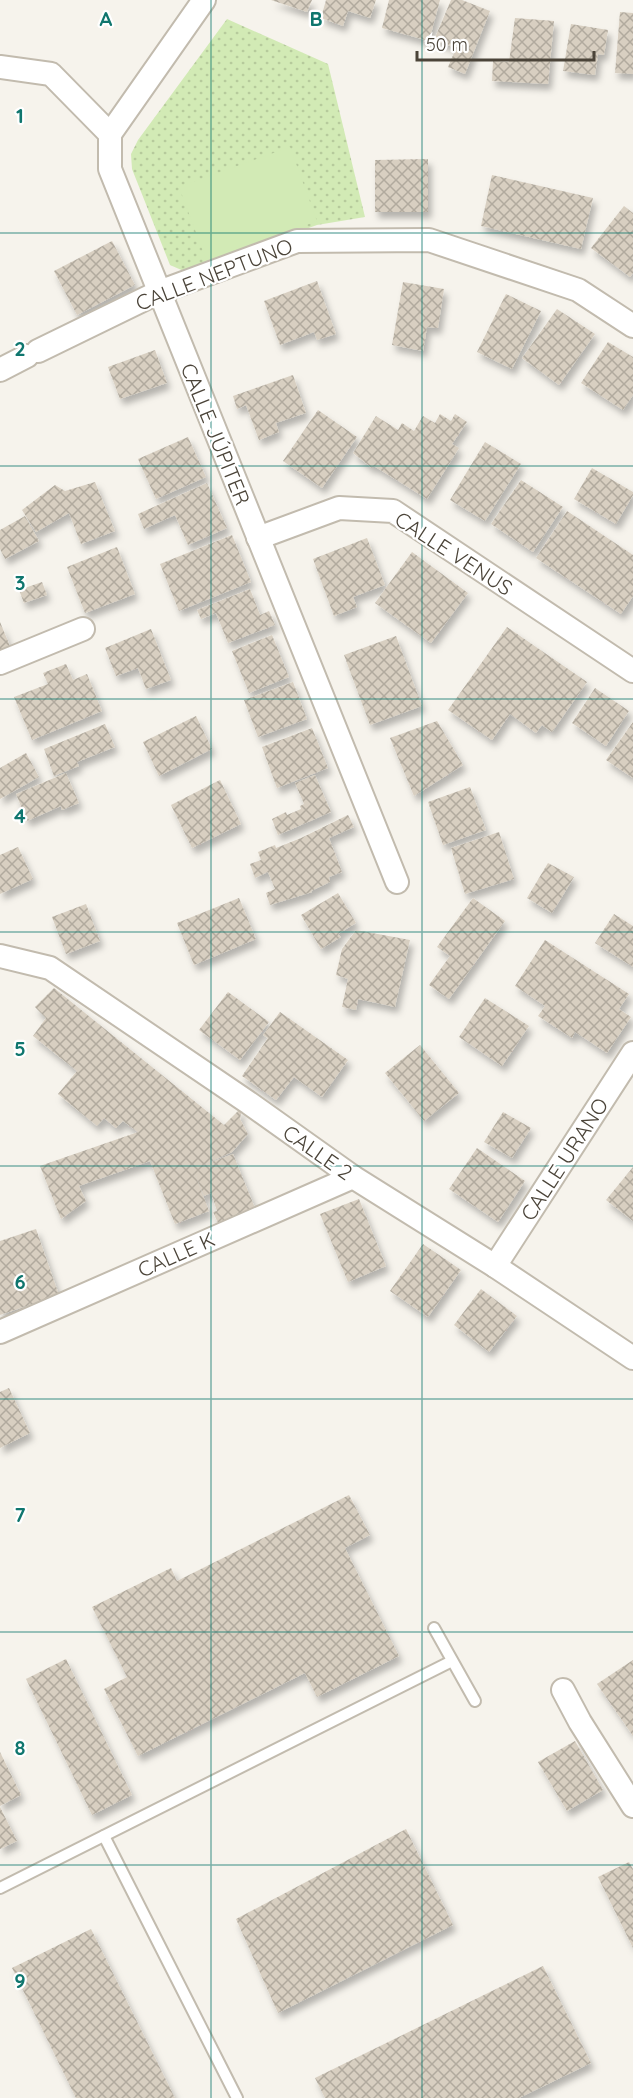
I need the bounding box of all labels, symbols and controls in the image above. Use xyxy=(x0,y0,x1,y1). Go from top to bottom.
text: A xyxy=(100,6,113,31)
text: B xyxy=(309,6,323,31)
scale bar xyxy=(417,24,594,62)
text: 50 m xyxy=(426,33,468,56)
text: 1 xyxy=(16,103,24,128)
street label: CALLE NEPTUNO xyxy=(132,232,296,316)
text: 2 xyxy=(14,336,26,361)
street label: CALLE JÚPITER xyxy=(176,359,256,509)
street label: CALLE VENUS xyxy=(390,505,518,601)
text: 3 xyxy=(15,570,25,595)
text: 4 xyxy=(14,803,26,828)
text: 5 xyxy=(14,1036,26,1061)
street label: CALLE URANO xyxy=(515,1093,613,1225)
street label: CALLE 2 xyxy=(278,1119,358,1185)
street label: CALLE K xyxy=(133,1226,219,1282)
text: 6 xyxy=(14,1269,26,1294)
text: 7 xyxy=(15,1502,26,1527)
text: 8 xyxy=(15,1735,26,1760)
text: 9 xyxy=(14,1968,26,1993)

